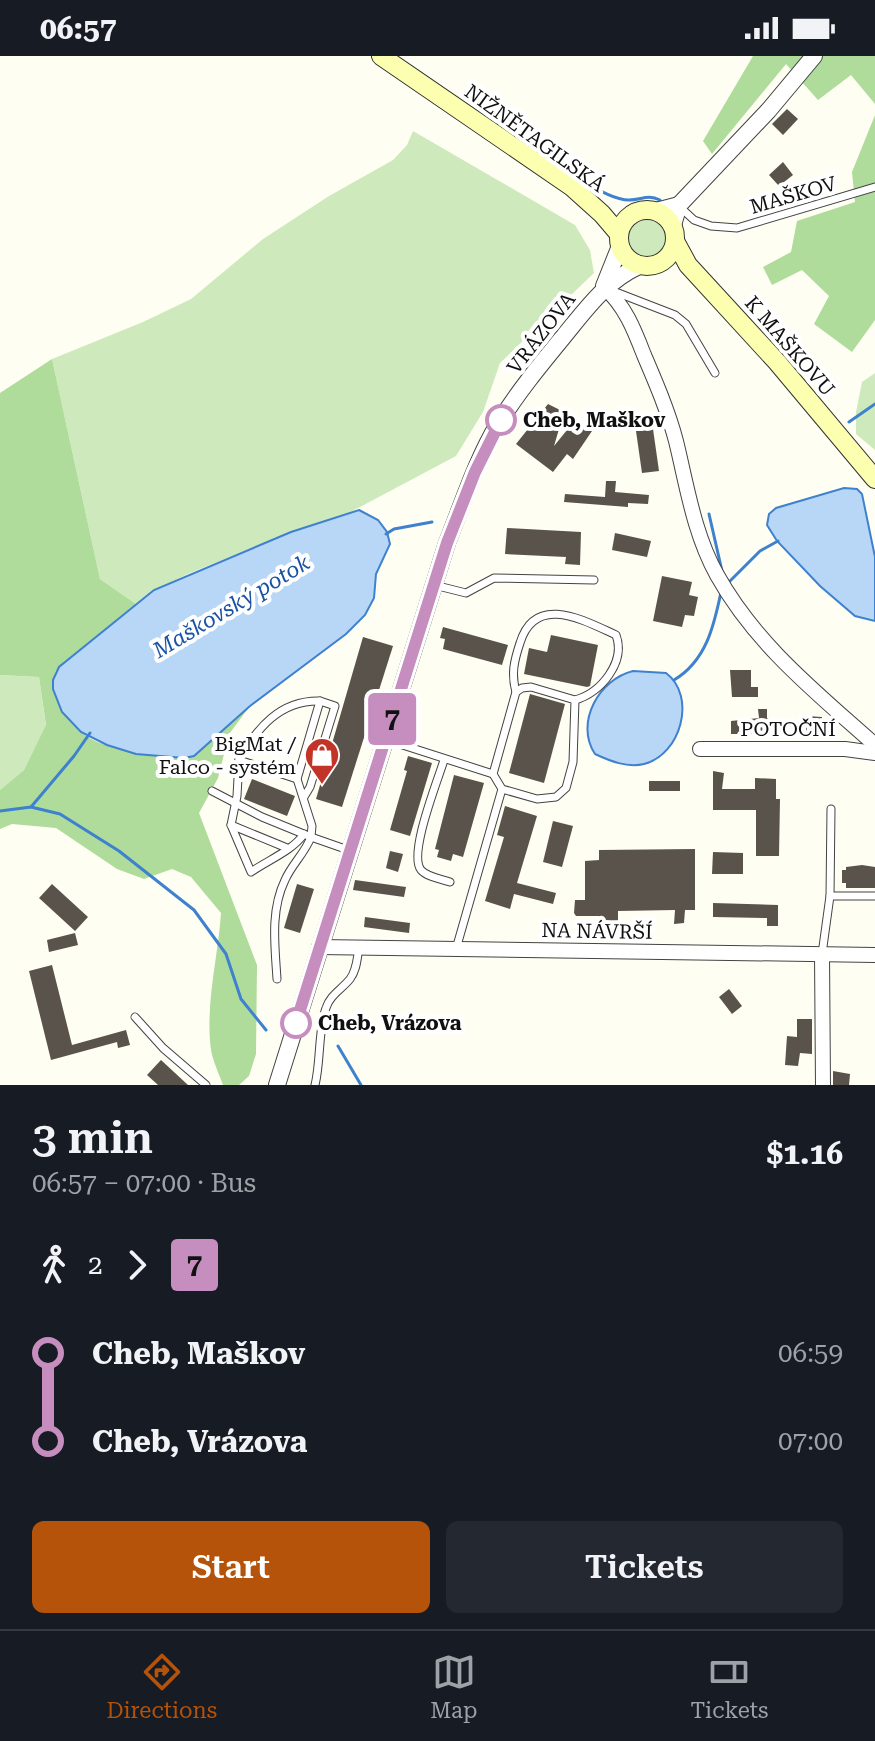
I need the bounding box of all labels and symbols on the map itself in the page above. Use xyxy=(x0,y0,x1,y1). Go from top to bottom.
street label: NIŽNĚTAGILSKÁ xyxy=(460,79,610,197)
street label: MAŠKOV xyxy=(747,171,839,219)
street label: VRÁZOVA xyxy=(502,288,580,378)
street label: K MAŠKOVU xyxy=(740,291,840,401)
marker: Cheb, Maškov xyxy=(486,405,516,435)
place label: Cheb, Maškov xyxy=(523,408,665,432)
water label: Maškovský potok xyxy=(148,550,314,664)
line badge: 7 xyxy=(366,693,418,745)
street label: POTOČNÍ xyxy=(740,717,836,741)
place label: BigMat / Falco - systém xyxy=(159,732,297,779)
shop icon: BigMat / Falco - systém xyxy=(303,736,341,786)
street label: NA NÁVRŠÍ xyxy=(541,918,653,944)
marker: Cheb, Vrázova xyxy=(281,1008,311,1038)
place label: Cheb, Vrázova xyxy=(318,1011,462,1035)

